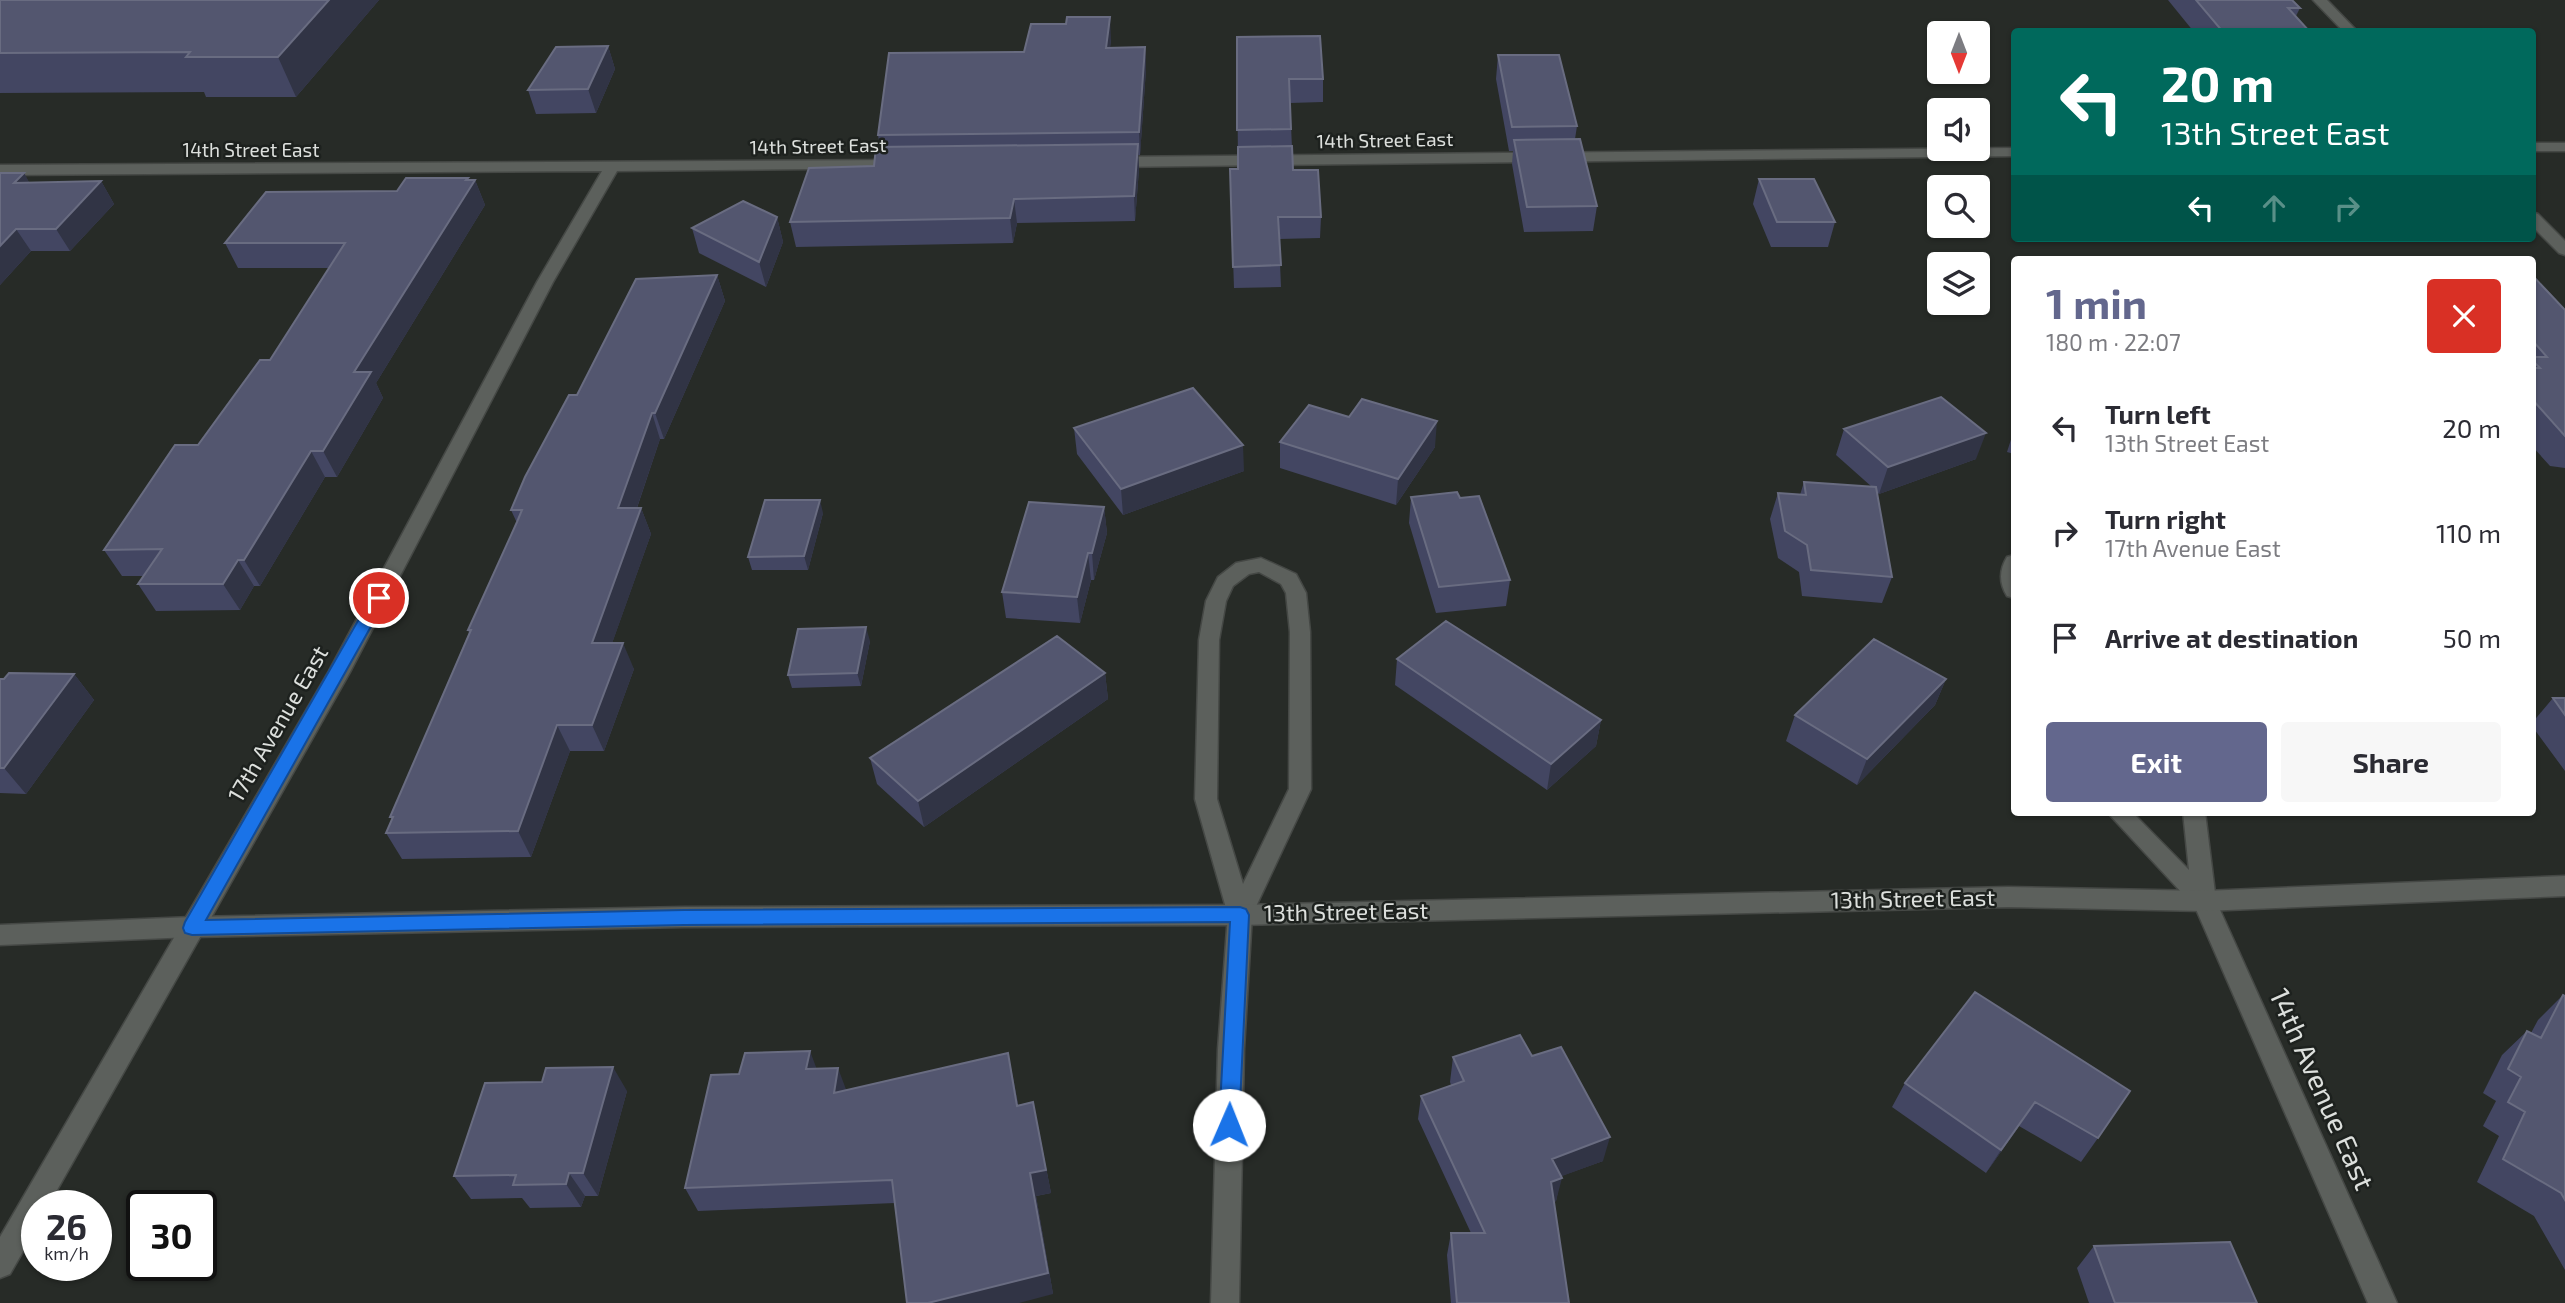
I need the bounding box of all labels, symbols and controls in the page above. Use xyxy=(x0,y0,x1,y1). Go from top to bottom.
north arrow xyxy=(1927,21,1990,84)
map controls xyxy=(1927,21,1990,315)
text: 20 m xyxy=(2161,53,2274,112)
icon: left xyxy=(2046,56,2137,147)
button: sound xyxy=(1927,98,1990,161)
text: 13th Street East xyxy=(2161,113,2389,151)
street label: 14th Street East xyxy=(1316,127,1454,152)
street label: 14th Street East xyxy=(749,133,887,158)
street label: 14th Street East xyxy=(183,138,319,161)
button: search xyxy=(1927,175,1990,238)
icon: left xyxy=(2182,189,2220,227)
icon: ahead xyxy=(2255,189,2293,227)
icon: right xyxy=(2328,189,2366,227)
button: layers xyxy=(1927,252,1990,315)
text: 1 min xyxy=(2046,277,2147,327)
button: close xyxy=(2427,279,2501,353)
text: 180 m · 22:07 xyxy=(2046,328,2181,356)
text: Turn left xyxy=(2105,398,2211,429)
icon: left xyxy=(2046,409,2084,447)
text: 20 m xyxy=(2442,412,2501,443)
text: 13th Street East xyxy=(2105,429,2269,457)
text: Turn right xyxy=(2105,503,2226,534)
icon: right xyxy=(2046,514,2084,552)
text: 110 m xyxy=(2436,517,2501,548)
text: 17th Avenue East xyxy=(2105,534,2281,562)
pin xyxy=(349,568,409,628)
icon: arrive xyxy=(360,579,398,617)
icon: arrive xyxy=(2046,619,2084,657)
text: Arrive at destination xyxy=(2105,622,2358,653)
text: 50 m xyxy=(2443,622,2501,653)
street label: 17th Avenue East xyxy=(221,640,333,807)
button: Exit xyxy=(2046,722,2267,802)
button: Share xyxy=(2281,722,2501,802)
street label: 13th Street East xyxy=(1831,883,1996,913)
street label: 13th Street East xyxy=(1264,896,1429,926)
street label: 14th Avenue East xyxy=(2263,983,2383,1195)
position arrow xyxy=(1192,1088,1266,1162)
speed limit sign: 30 xyxy=(126,1190,217,1281)
text: 26 xyxy=(46,1205,87,1247)
text: km/h xyxy=(44,1242,89,1264)

